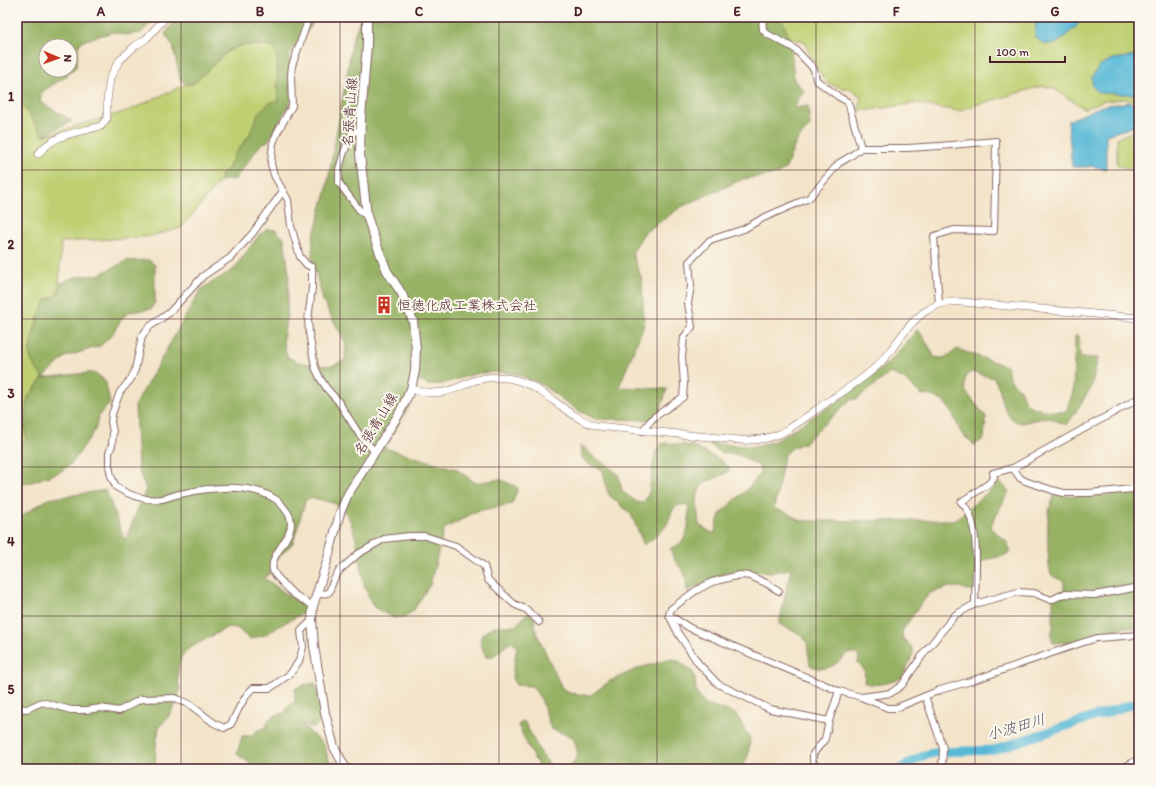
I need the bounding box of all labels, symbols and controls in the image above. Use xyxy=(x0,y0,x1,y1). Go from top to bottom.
text: A xyxy=(96,4,106,19)
text: B xyxy=(256,4,265,19)
text: C xyxy=(415,4,424,19)
text: D xyxy=(574,4,583,19)
text: E xyxy=(733,4,741,19)
text: F xyxy=(893,4,900,19)
text: G xyxy=(1051,4,1060,19)
north arrow xyxy=(38,38,78,78)
scale bar xyxy=(990,38,1065,64)
text: 100 m xyxy=(996,45,1029,59)
text: N xyxy=(61,54,74,62)
street label: 名張青山線 xyxy=(339,76,361,148)
text: 1 xyxy=(8,89,14,104)
text: 2 xyxy=(8,237,15,252)
building icon: 恒徳化成工業株式会社 xyxy=(374,295,394,315)
place label: 恒徳化成工業株式会社 xyxy=(397,297,537,314)
text: 3 xyxy=(7,386,15,401)
street label: 名張青山線 xyxy=(351,390,401,458)
text: 4 xyxy=(7,534,15,549)
text: 5 xyxy=(8,682,15,697)
water label: 小波田川 xyxy=(985,710,1047,744)

